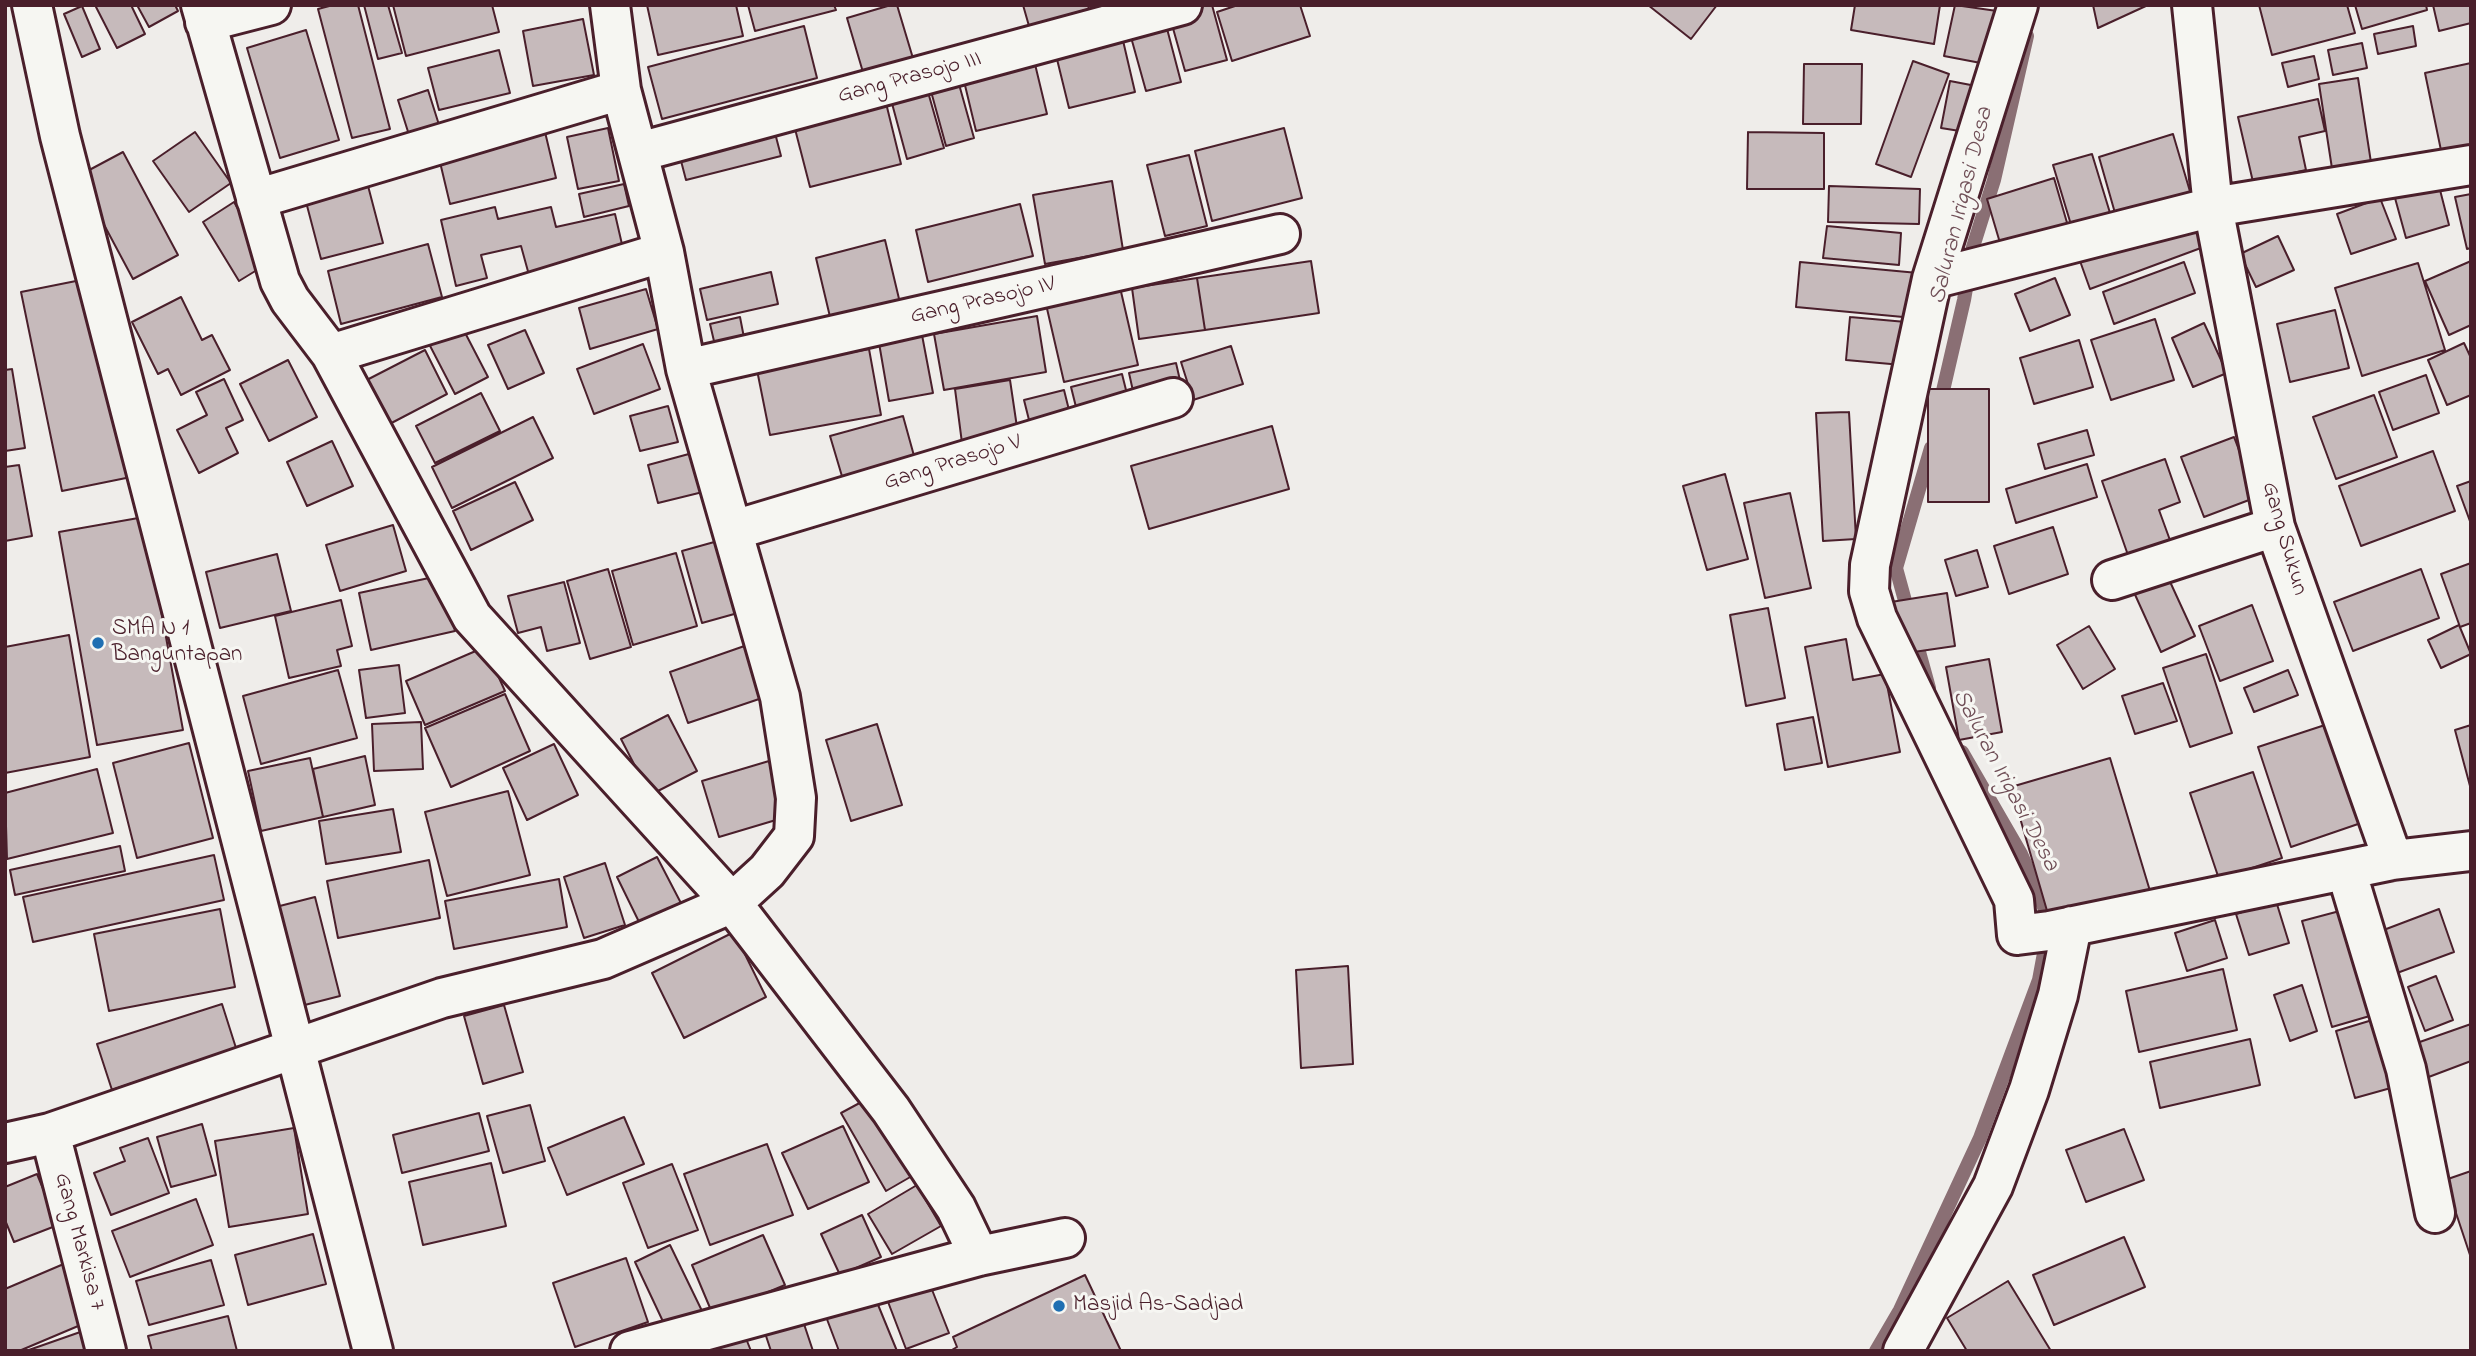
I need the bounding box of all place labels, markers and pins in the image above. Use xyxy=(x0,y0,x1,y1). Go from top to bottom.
place label: SMA N 1 Banguntapan xyxy=(112,616,242,670)
marker: SMA N 1 Banguntapan xyxy=(90,635,106,651)
place label: Masjid As-Sadjad xyxy=(1073,1292,1243,1320)
marker: Masjid As-Sadjad xyxy=(1051,1298,1067,1314)

